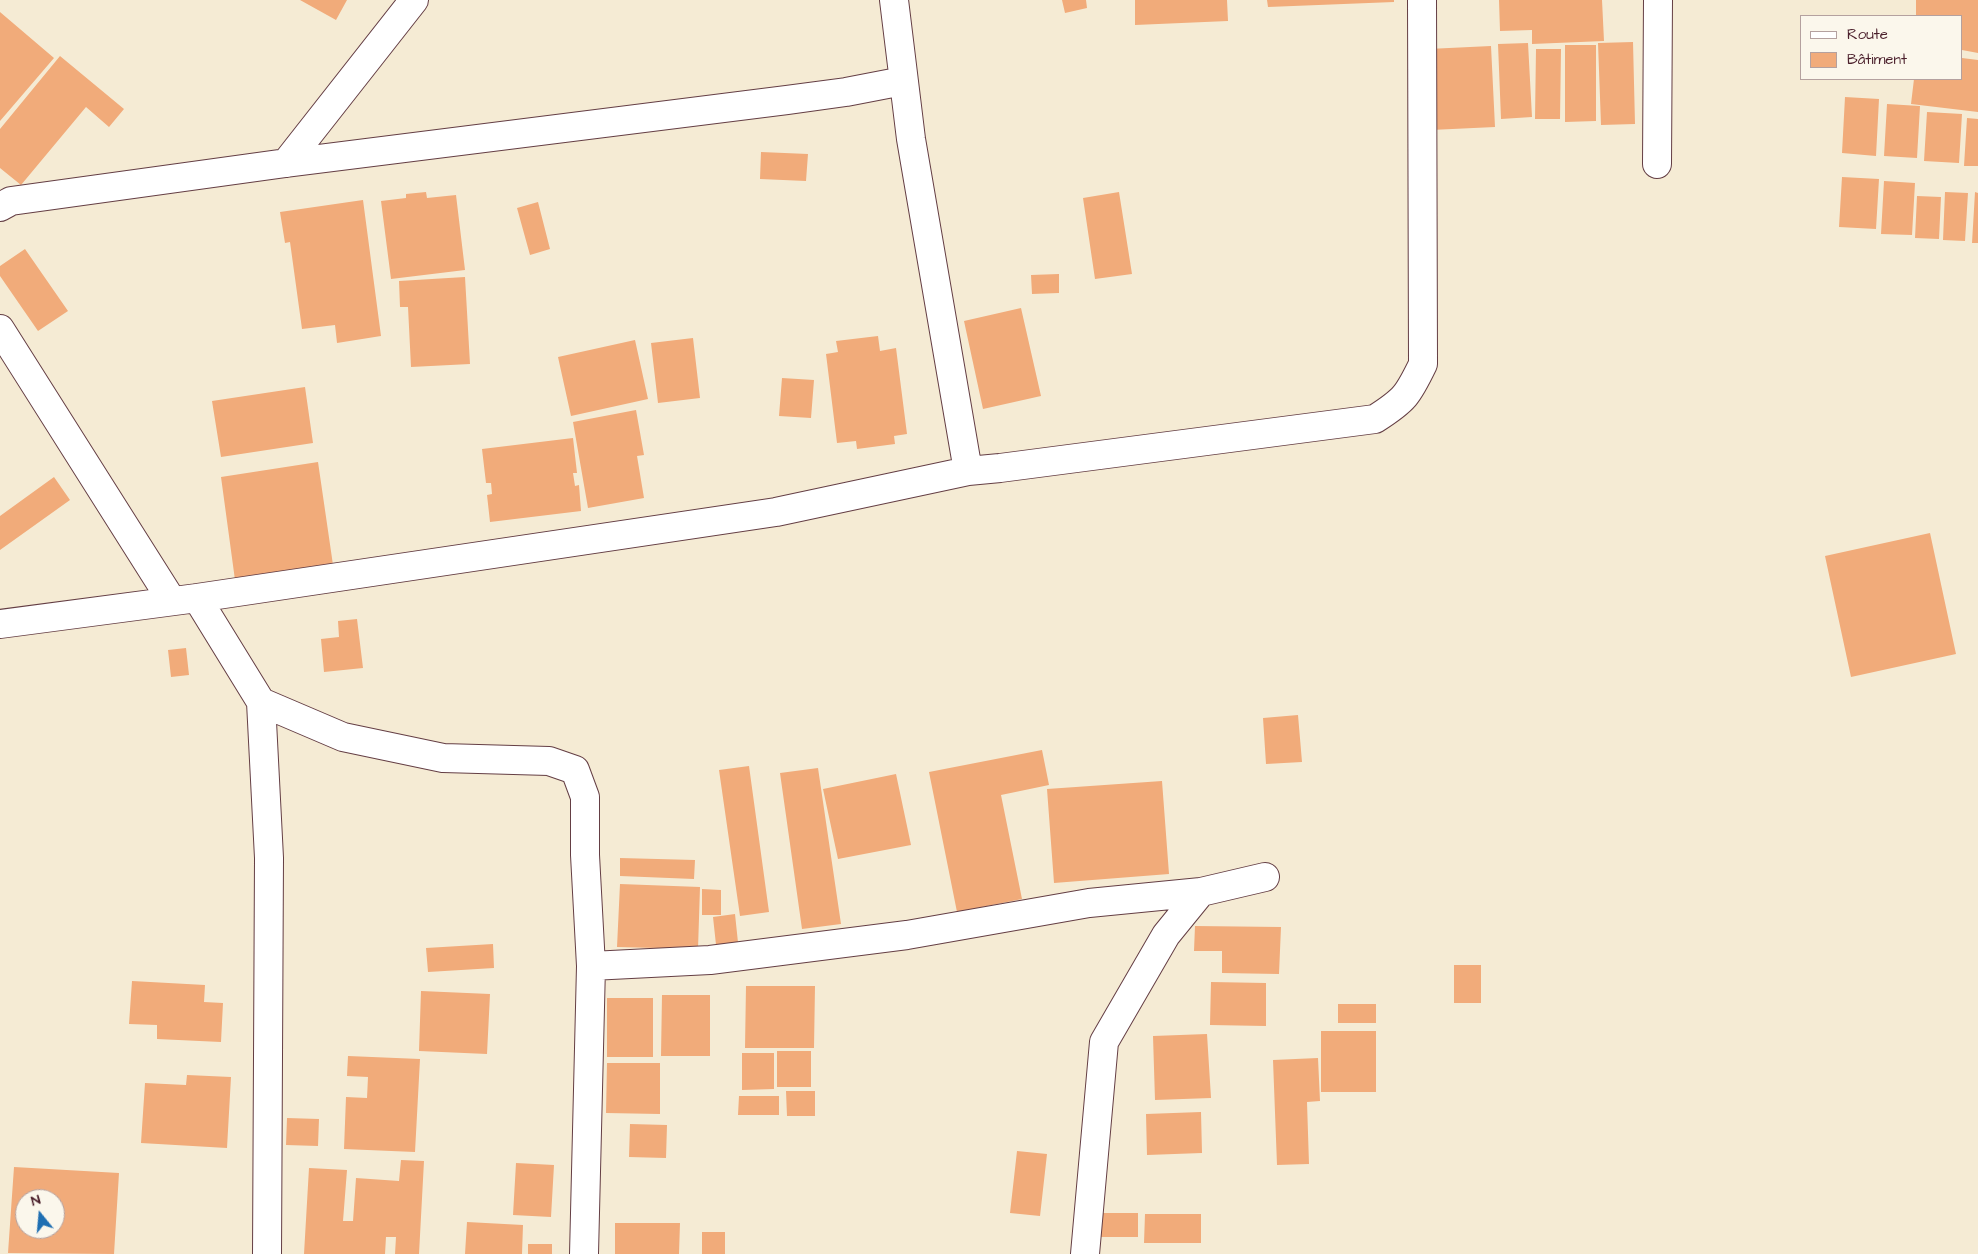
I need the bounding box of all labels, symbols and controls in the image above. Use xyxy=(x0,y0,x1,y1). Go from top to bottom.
legend xyxy=(1800,15,1963,80)
text: Route xyxy=(1847,24,1888,45)
text: Bâtiment xyxy=(1847,49,1907,70)
north arrow xyxy=(15,1189,65,1239)
text: N xyxy=(29,1190,43,1211)

